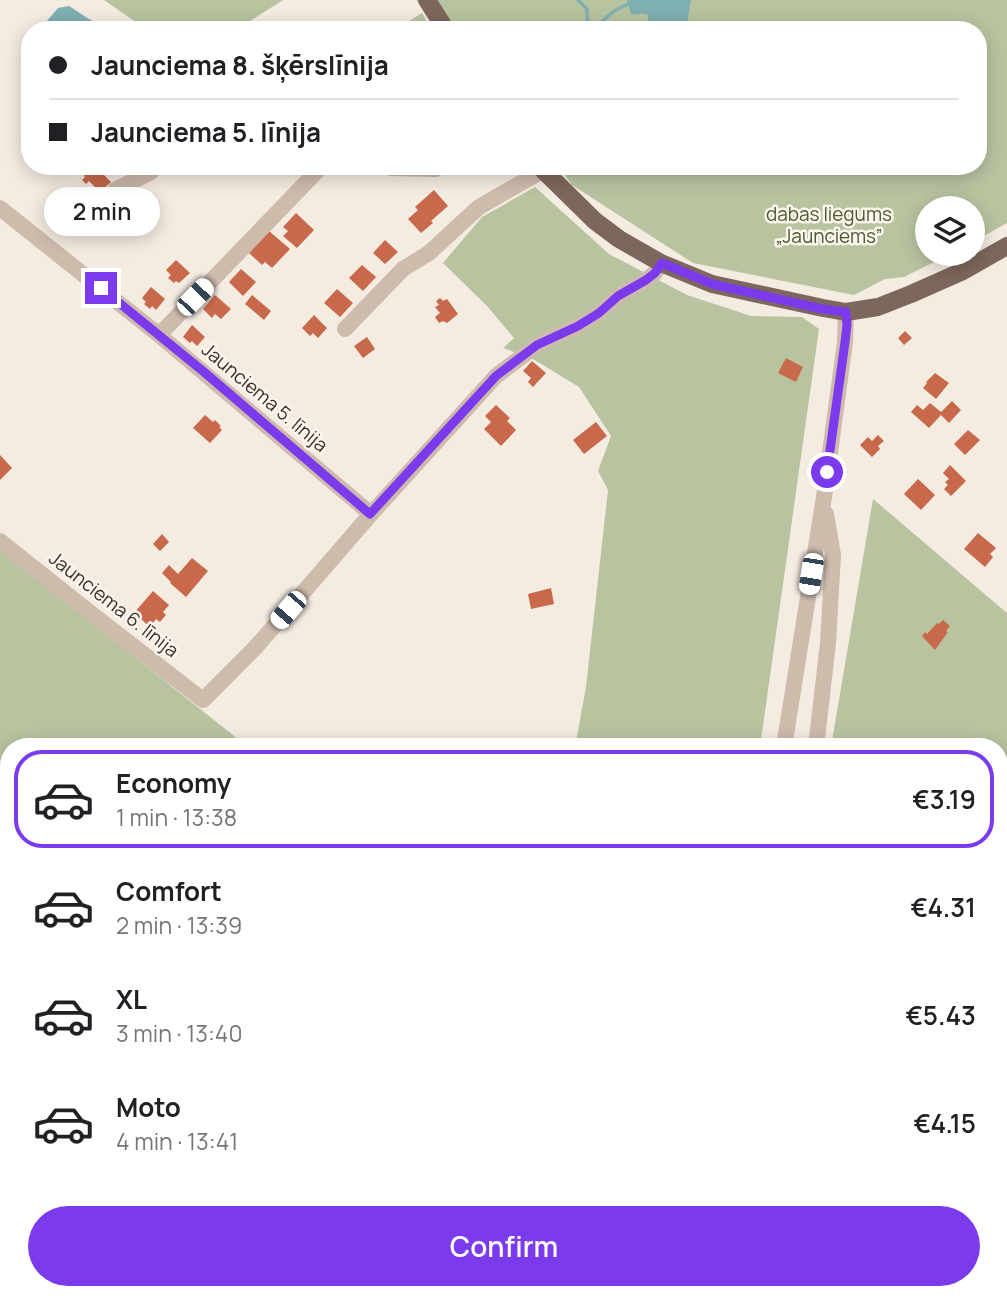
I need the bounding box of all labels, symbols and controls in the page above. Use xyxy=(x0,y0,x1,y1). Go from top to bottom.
text: Jaunciema 8. šķērslīnija xyxy=(91,47,389,83)
text: Jaunciema 5. līnija xyxy=(91,114,321,150)
callout: 2 min xyxy=(43,187,159,236)
text: 2 min xyxy=(73,195,131,227)
map controls xyxy=(915,196,985,266)
button: layers xyxy=(915,196,985,266)
park label: dabas liegums „Jaunciems” xyxy=(766,201,892,249)
route end xyxy=(85,272,117,304)
car xyxy=(173,275,218,319)
street label: Jaunciema 5. līnija xyxy=(196,336,334,458)
route start xyxy=(811,456,843,488)
street label: Jaunciema 6. līnija xyxy=(44,545,184,663)
car xyxy=(798,552,825,596)
car xyxy=(267,587,310,633)
text: Economy xyxy=(116,765,231,801)
icon: car xyxy=(32,768,95,831)
text: €3.19 xyxy=(912,781,976,817)
text: 1 min · 13:38 xyxy=(116,801,237,833)
text: Comfort xyxy=(116,873,222,909)
icon: car xyxy=(32,876,95,939)
text: €4.31 xyxy=(911,889,976,925)
text: 2 min · 13:39 xyxy=(116,909,242,941)
text: XL xyxy=(116,981,147,1017)
icon: car xyxy=(32,984,95,1047)
text: €5.43 xyxy=(905,997,976,1033)
text: 3 min · 13:40 xyxy=(116,1017,242,1049)
text: Moto xyxy=(116,1089,181,1125)
icon: car xyxy=(32,1092,95,1155)
text: €4.15 xyxy=(913,1105,976,1141)
text: 4 min · 13:41 xyxy=(116,1125,238,1157)
button: Confirm xyxy=(28,1206,980,1286)

